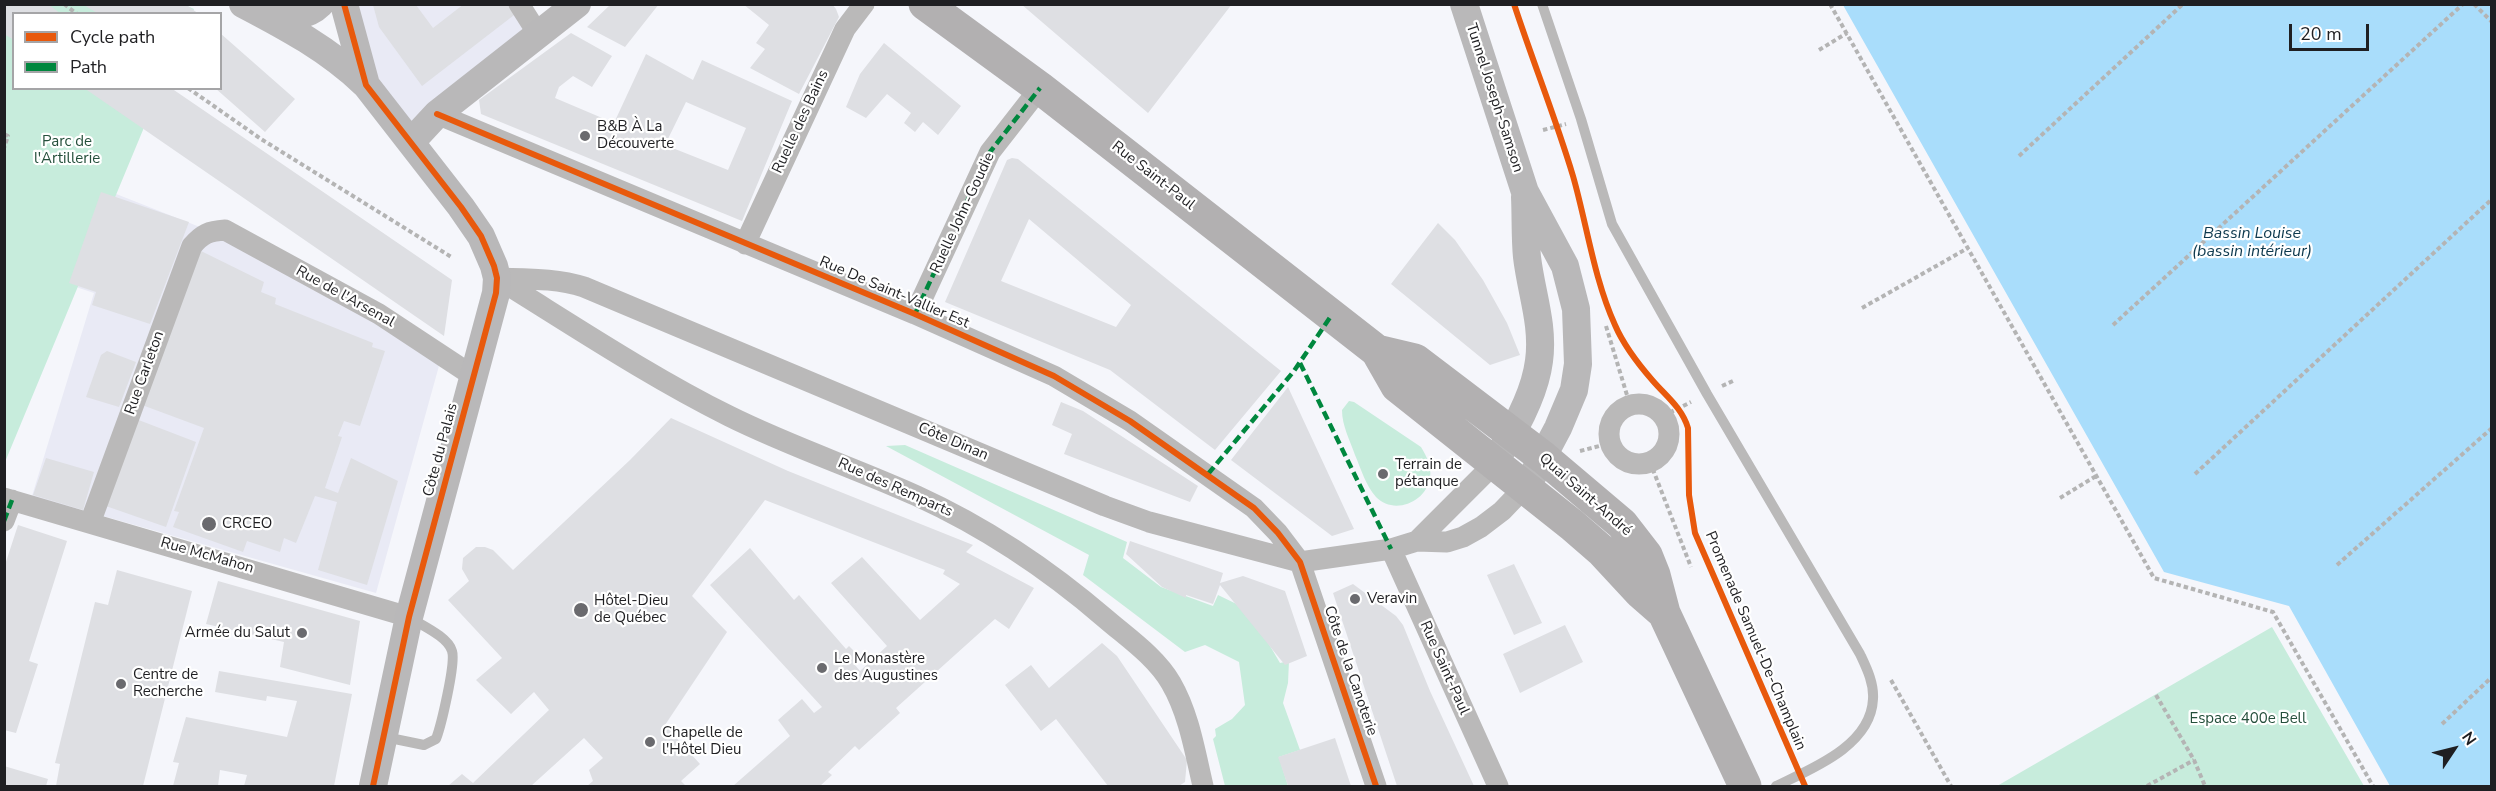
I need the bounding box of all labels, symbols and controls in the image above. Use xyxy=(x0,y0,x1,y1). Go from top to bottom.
legend xyxy=(12,12,222,90)
scale bar xyxy=(2292,12,2372,50)
street label: Tunnel Joseph-Samson xyxy=(1461,21,1527,175)
text: 20 m xyxy=(2300,22,2342,46)
text: Cycle path xyxy=(70,25,155,49)
text: Path xyxy=(70,55,107,79)
street label: Ruelle des Bains xyxy=(769,67,833,177)
place label: B&B À La Découverte xyxy=(597,118,674,153)
marker: B&B À La Découverte xyxy=(578,129,592,143)
park label: Parc de l'Artillerie xyxy=(34,133,100,168)
street label: Rue Saint-Paul xyxy=(1108,138,1198,214)
street label: Ruelle John-Goudie xyxy=(927,150,999,276)
water label: Bassin Louise (bassin intérieur) xyxy=(2192,224,2312,262)
street label: Rue De Saint-Vallier Est xyxy=(816,253,972,333)
street label: Rue de l'Arsenal xyxy=(292,262,398,332)
street label: Rue Carleton xyxy=(122,329,168,417)
street label: Côte du Palais xyxy=(420,401,462,499)
street label: Côte Dinan xyxy=(915,419,991,465)
street label: Quai Saint-André xyxy=(1535,450,1635,540)
street label: Rue des Remparts xyxy=(835,455,955,521)
place label: Terrain de pétanque xyxy=(1395,456,1462,491)
marker: Terrain de pétanque xyxy=(1376,467,1390,481)
marker: CRCEO xyxy=(200,515,218,533)
place label: CRCEO xyxy=(222,515,272,533)
street label: Promenade Samuel-De-Champlain xyxy=(1701,529,1809,753)
street label: Rue McMahon xyxy=(158,534,256,578)
place label: Veravin xyxy=(1367,590,1417,608)
place label: Hôtel-Dieu de Québec xyxy=(594,592,669,627)
marker: Veravin xyxy=(1348,592,1362,606)
marker: Hôtel-Dieu de Québec xyxy=(572,601,590,619)
street label: Côte de la Canoterie xyxy=(1319,604,1381,738)
street label: Rue Saint-Paul xyxy=(1415,618,1473,718)
place label: Armée du Salut xyxy=(185,624,290,642)
marker: Armée du Salut xyxy=(295,626,309,640)
place label: Le Monastère des Augustines xyxy=(834,650,938,685)
marker: Le Monastère des Augustines xyxy=(815,661,829,675)
place label: Centre de Recherche xyxy=(133,666,203,701)
marker: Centre de Recherche xyxy=(114,677,128,691)
park label: Espace 400e Bell xyxy=(2189,710,2307,728)
north arrow xyxy=(2424,719,2484,779)
place label: Chapelle de l'Hôtel Dieu xyxy=(662,724,743,759)
text: N xyxy=(2456,727,2481,750)
marker: Chapelle de l'Hôtel Dieu xyxy=(643,735,657,749)

